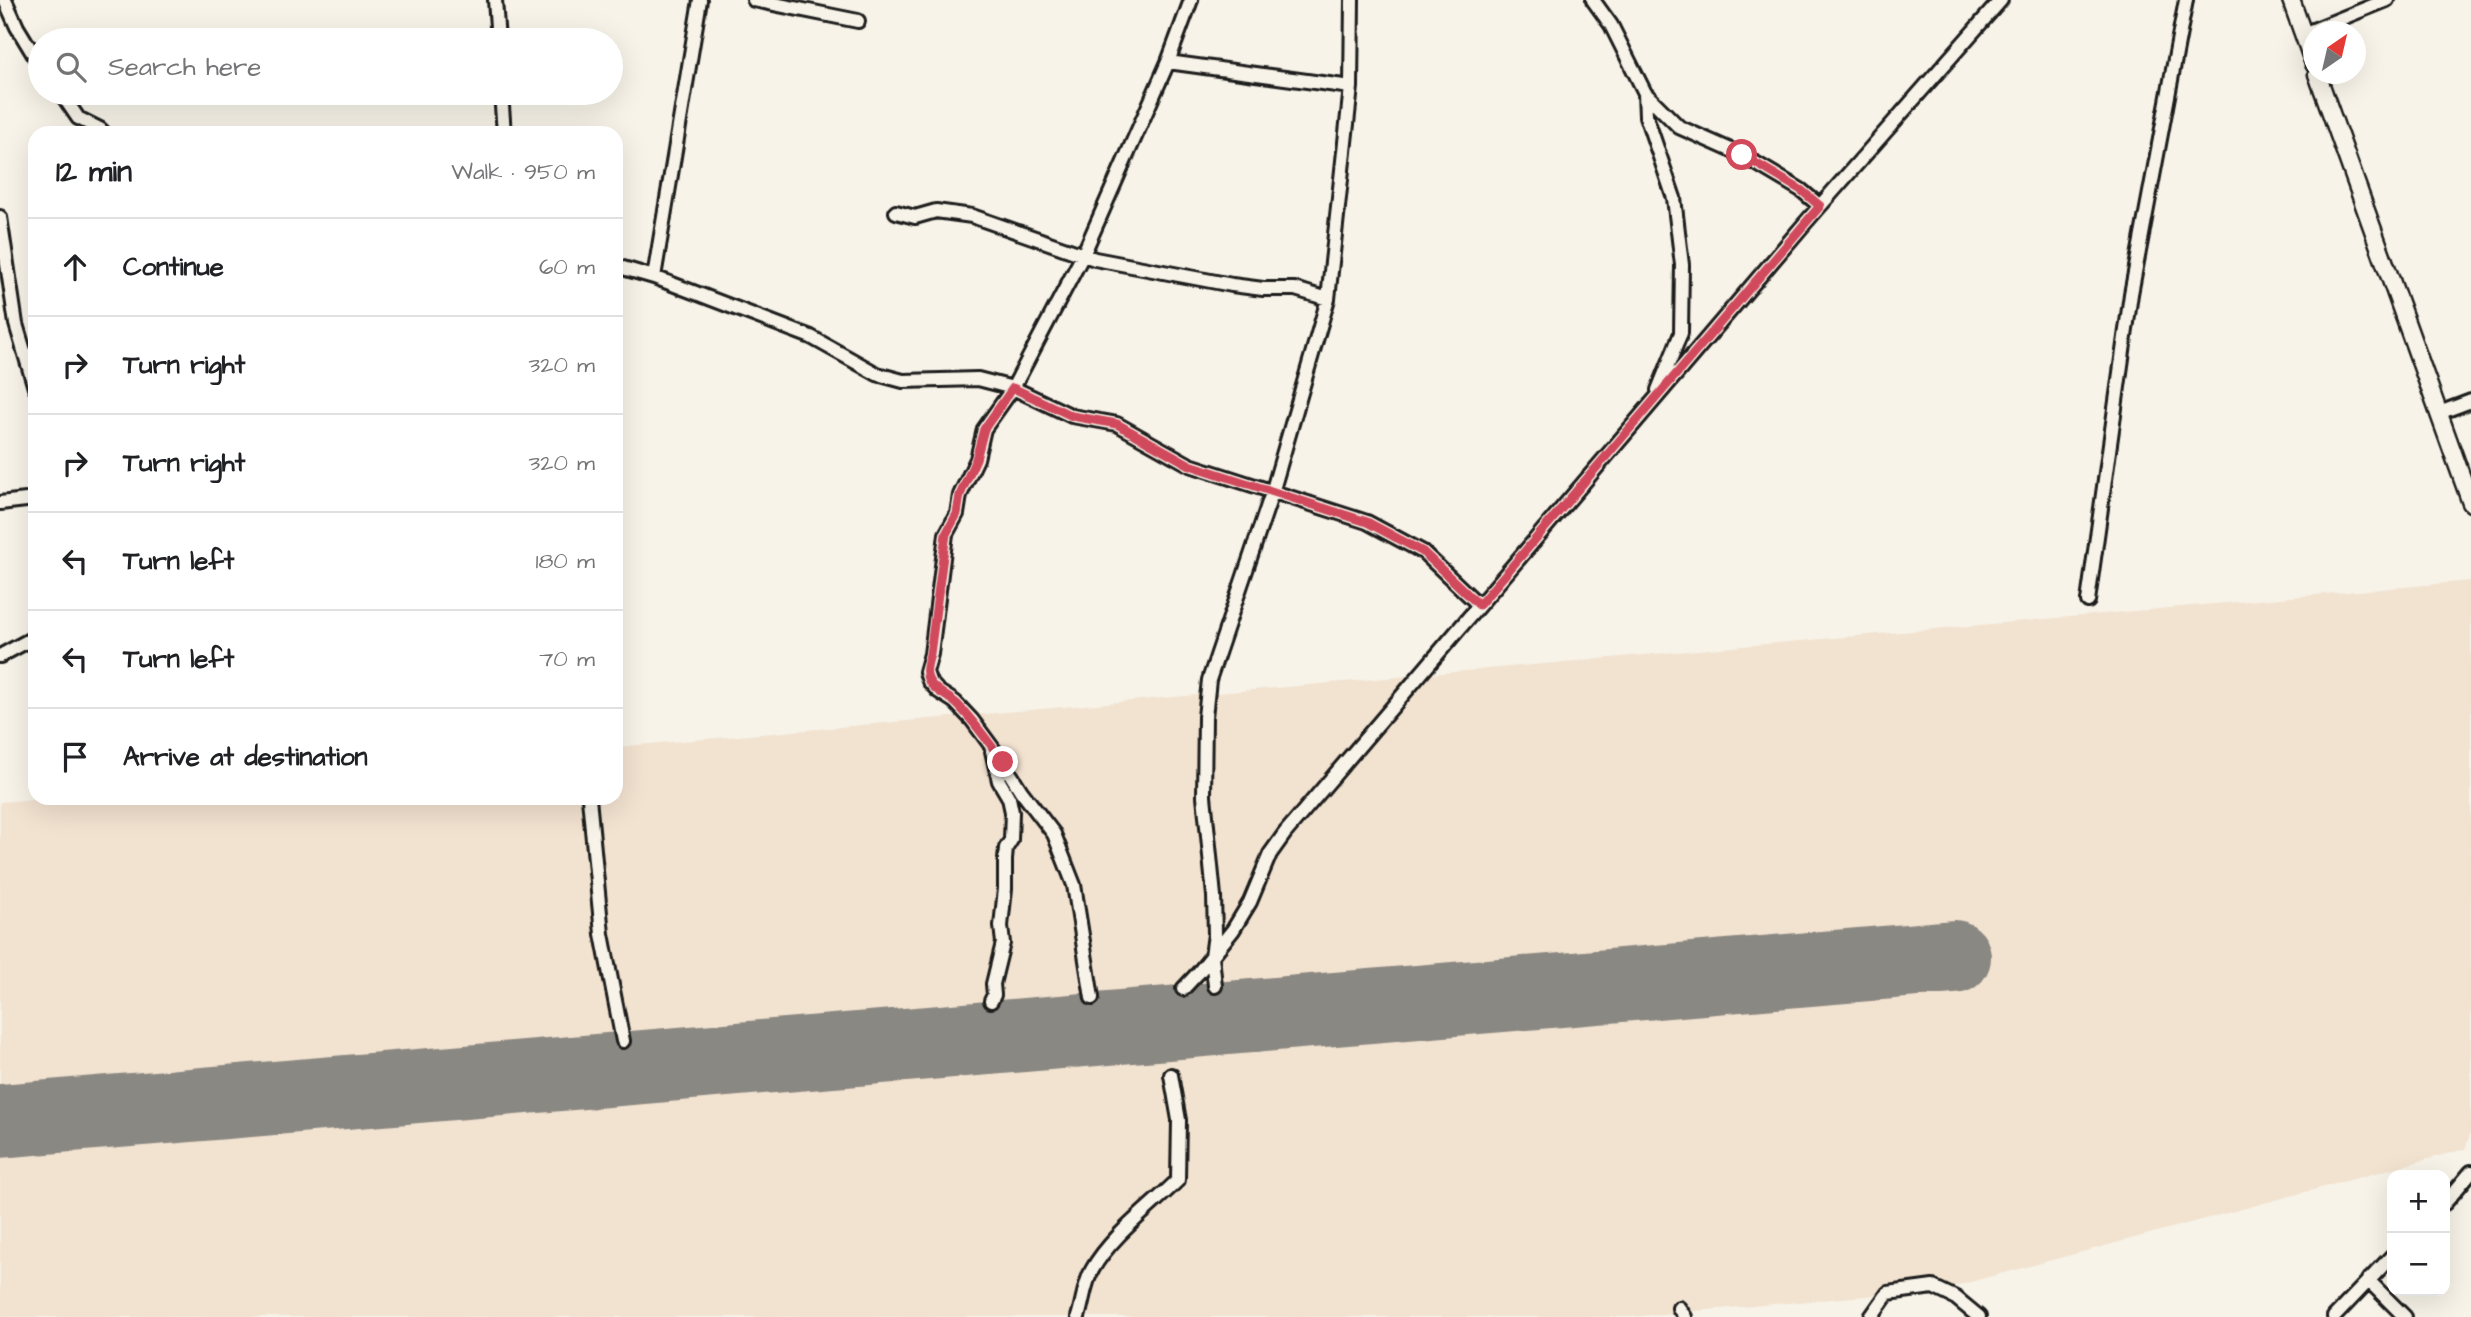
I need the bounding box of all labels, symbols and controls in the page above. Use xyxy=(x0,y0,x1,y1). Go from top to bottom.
north arrow xyxy=(2303,21,2366,84)
search box xyxy=(28,28,623,105)
icon: search xyxy=(52,48,90,86)
text: Search here xyxy=(108,49,261,85)
route start xyxy=(1726,139,1757,170)
text: 12 min xyxy=(56,151,132,193)
text: Walk · 950 m xyxy=(451,156,595,188)
icon: ahead xyxy=(56,248,94,286)
text: Continue xyxy=(123,249,224,285)
text: 60 m xyxy=(539,251,595,283)
icon: right xyxy=(56,346,94,384)
text: Turn right xyxy=(123,347,245,383)
text: 320 m xyxy=(529,349,595,381)
icon: right xyxy=(56,444,94,482)
text: Turn right xyxy=(123,445,245,481)
text: 320 m xyxy=(529,447,595,479)
icon: left xyxy=(56,542,94,580)
text: Turn left xyxy=(123,543,234,579)
text: 180 m xyxy=(536,545,595,577)
icon: left xyxy=(56,640,94,678)
text: Turn left xyxy=(123,641,234,677)
text: 70 m xyxy=(539,643,595,675)
icon: arrive xyxy=(56,738,94,776)
text: Arrive at destination xyxy=(123,739,368,775)
route end xyxy=(987,746,1018,777)
map controls xyxy=(2387,1170,2450,1296)
button: + xyxy=(2387,1170,2450,1233)
button: − xyxy=(2387,1233,2450,1296)

